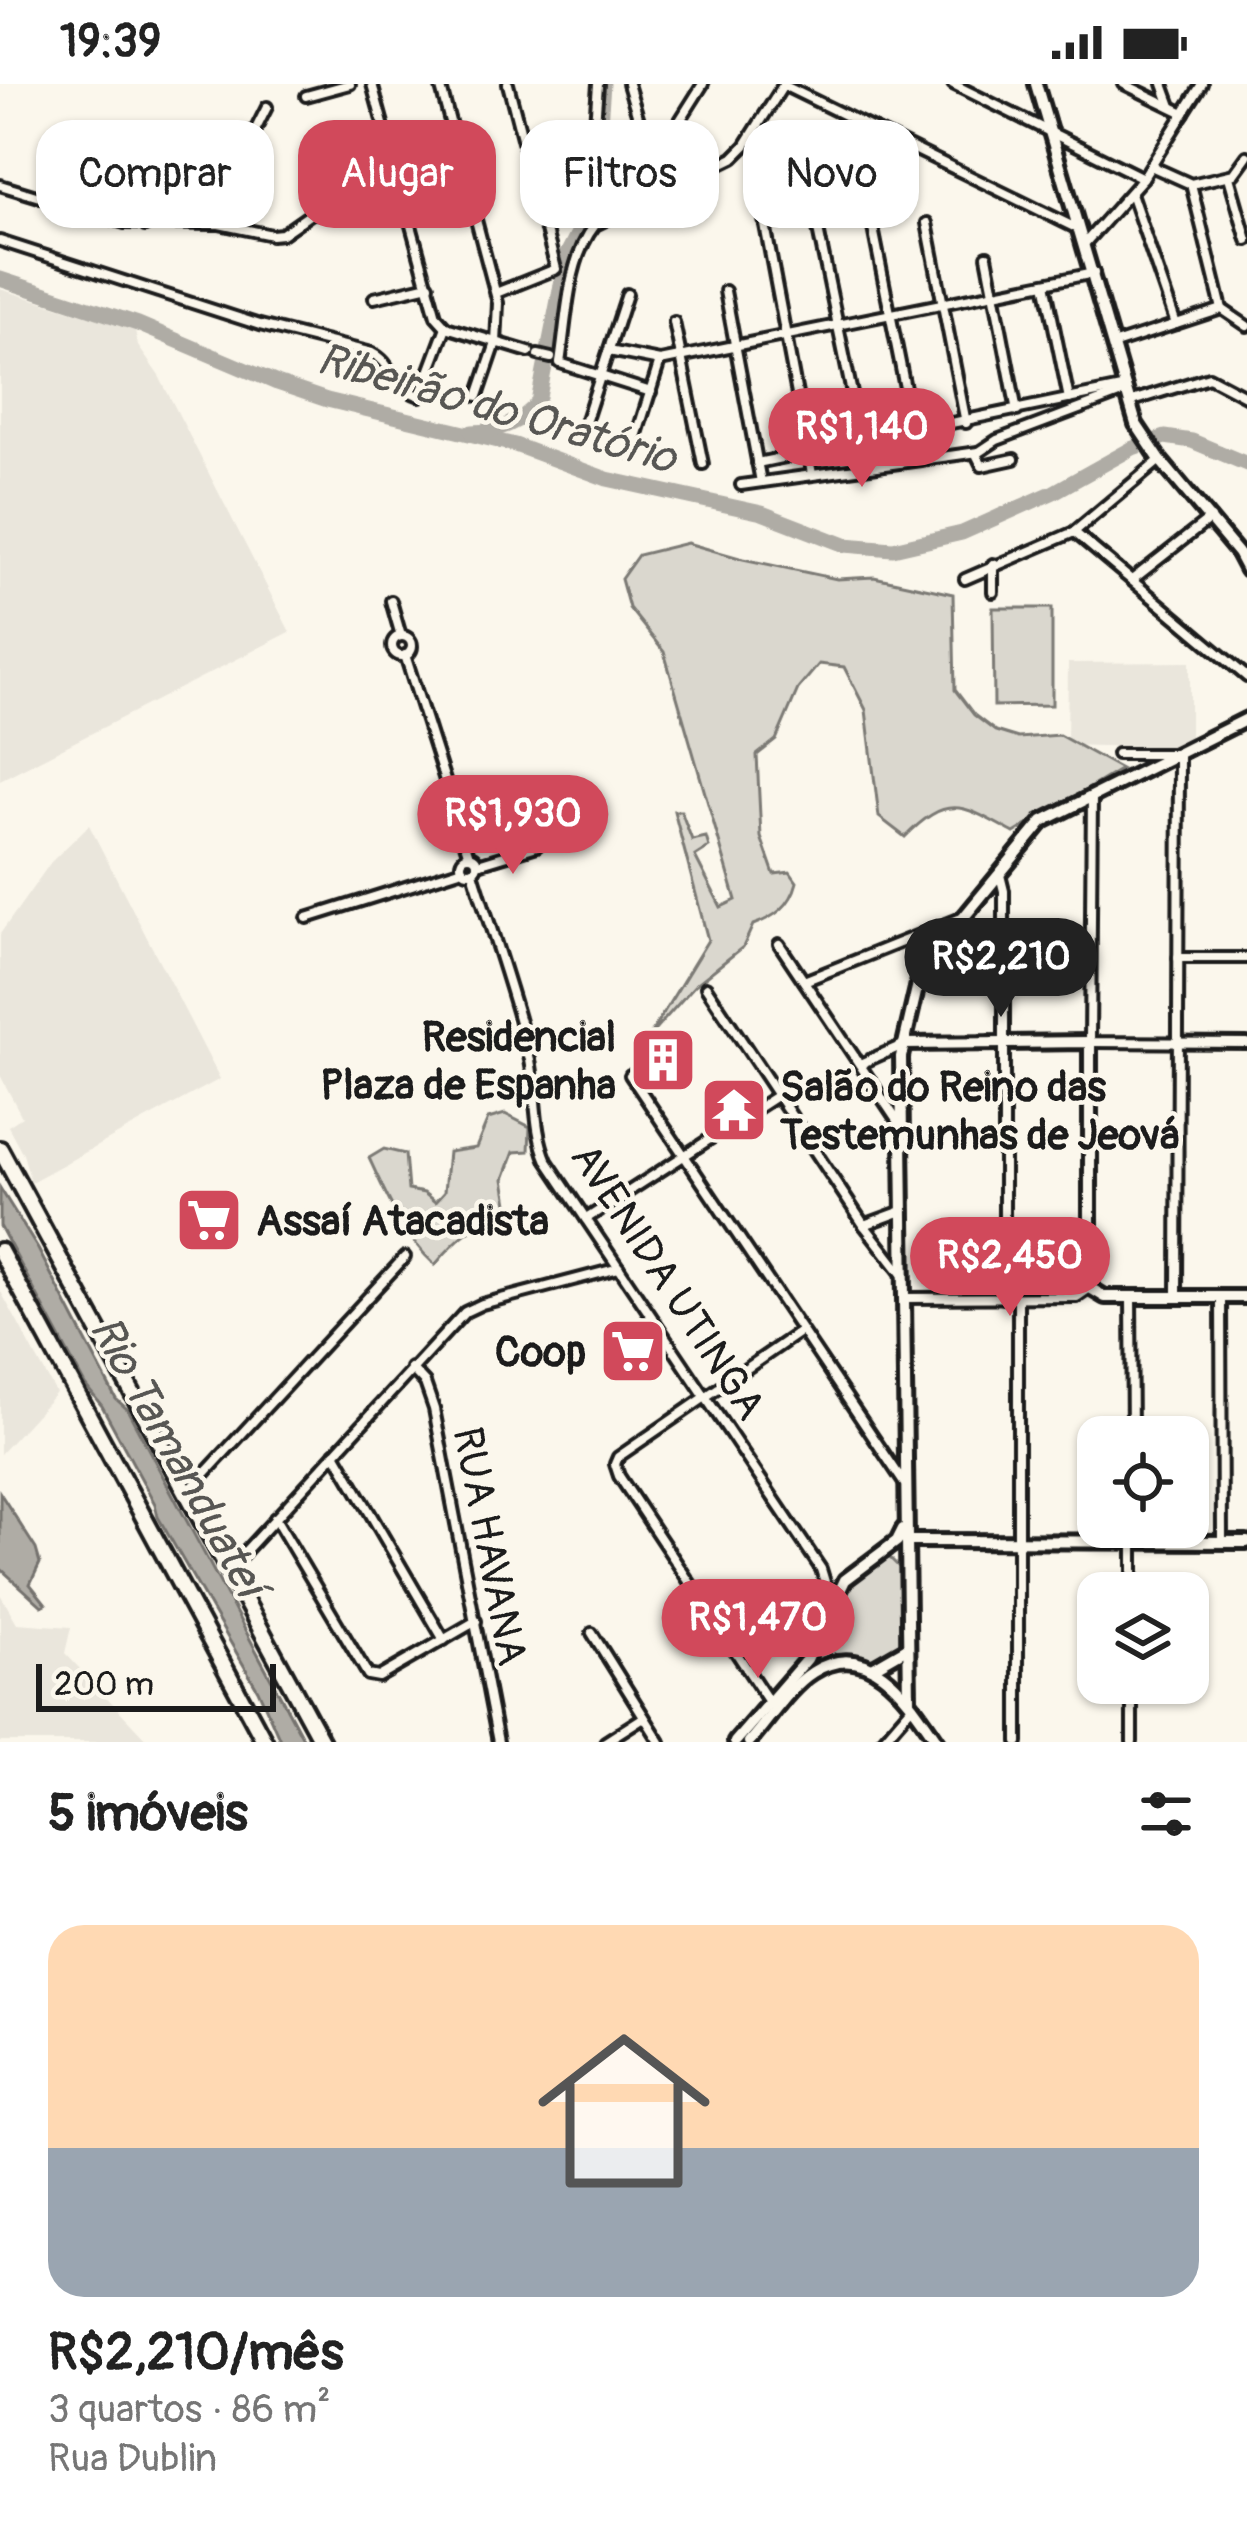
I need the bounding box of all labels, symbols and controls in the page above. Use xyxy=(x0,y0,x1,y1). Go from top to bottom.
text: 19:39 xyxy=(60,14,161,70)
chip: Comprar xyxy=(36,120,274,228)
chip: Alugar xyxy=(298,120,496,228)
chip: Filtros xyxy=(520,120,719,228)
chip: Novo xyxy=(743,120,919,228)
water label: Ribeirão do Oratório xyxy=(311,331,685,488)
pin: R$1,140 xyxy=(751,388,973,490)
text: R$1,140 xyxy=(795,402,929,451)
pin: R$1,930 xyxy=(402,775,624,877)
text: R$1,930 xyxy=(444,789,582,838)
pin: R$2,210 xyxy=(890,918,1112,1020)
text: R$2,210 xyxy=(931,932,1071,981)
place label: Residencial Plaza de Espanha xyxy=(320,1012,616,1112)
building icon: Residencial Plaza de Espanha xyxy=(628,1025,698,1095)
place label: Salão do Reino das Testemunhas de Jeová xyxy=(780,1062,1180,1162)
temple icon: Salão do Reino das Testemunhas de Jeová xyxy=(699,1075,769,1145)
street label: AVENIDA UTINGA xyxy=(559,1134,776,1430)
supermarket icon: Assaí Atacadista xyxy=(174,1185,244,1255)
place label: Assaí Atacadista xyxy=(256,1196,549,1248)
pin: R$2,450 xyxy=(899,1217,1121,1319)
text: R$2,450 xyxy=(937,1231,1083,1280)
water label: Rio Tamanduateí xyxy=(77,1306,281,1614)
supermarket icon: Coop xyxy=(598,1316,668,1386)
place label: Coop xyxy=(495,1327,586,1379)
map controls xyxy=(1077,1416,1209,1704)
button: locate xyxy=(1077,1416,1209,1548)
street label: RUA HAVANA xyxy=(440,1423,538,1670)
button: layers xyxy=(1077,1572,1209,1704)
pin: R$1,470 xyxy=(647,1579,869,1681)
text: R$1,470 xyxy=(689,1593,827,1642)
scale bar xyxy=(36,1658,276,1711)
text: 200 m xyxy=(54,1664,154,1705)
icon: filters xyxy=(1133,1781,1199,1847)
text: 5 imóveis xyxy=(48,1782,248,1846)
icon: home xyxy=(516,2003,732,2219)
text: R$2,210/mês xyxy=(48,2321,344,2385)
text: 3 quartos · 86 m² xyxy=(48,2385,331,2434)
text: Rua Dublin xyxy=(48,2434,217,2483)

